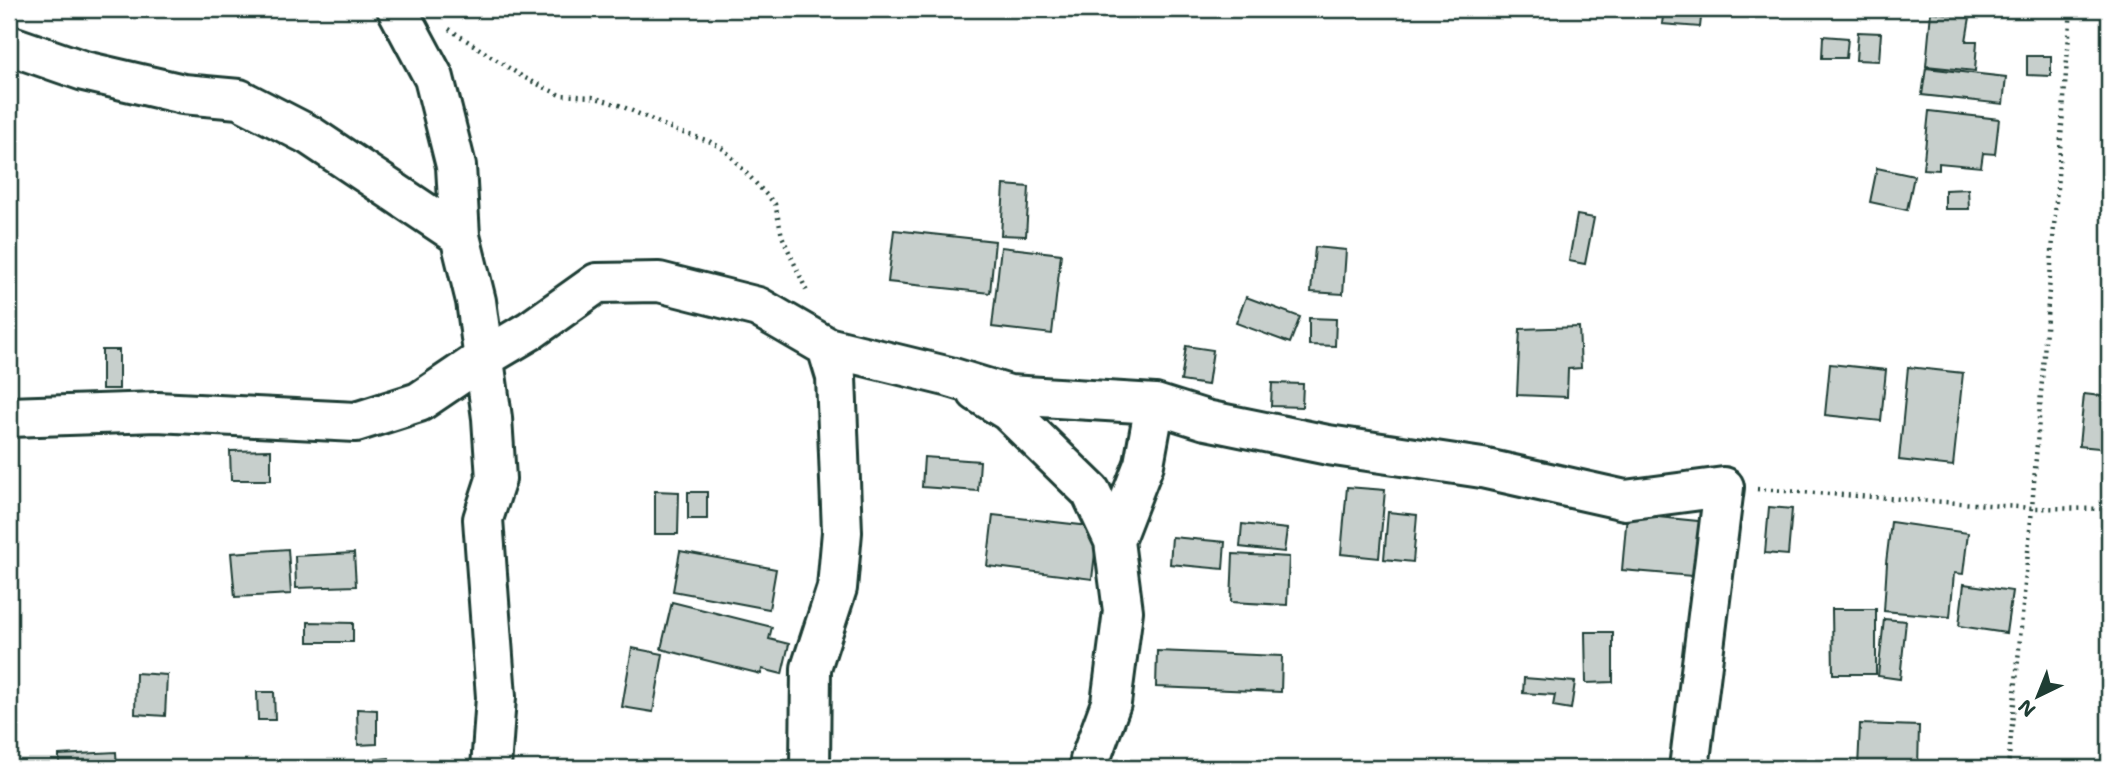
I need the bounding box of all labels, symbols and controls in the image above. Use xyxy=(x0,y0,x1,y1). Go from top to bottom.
north arrow xyxy=(2002,662,2072,732)
text: N xyxy=(2013,694,2041,722)

